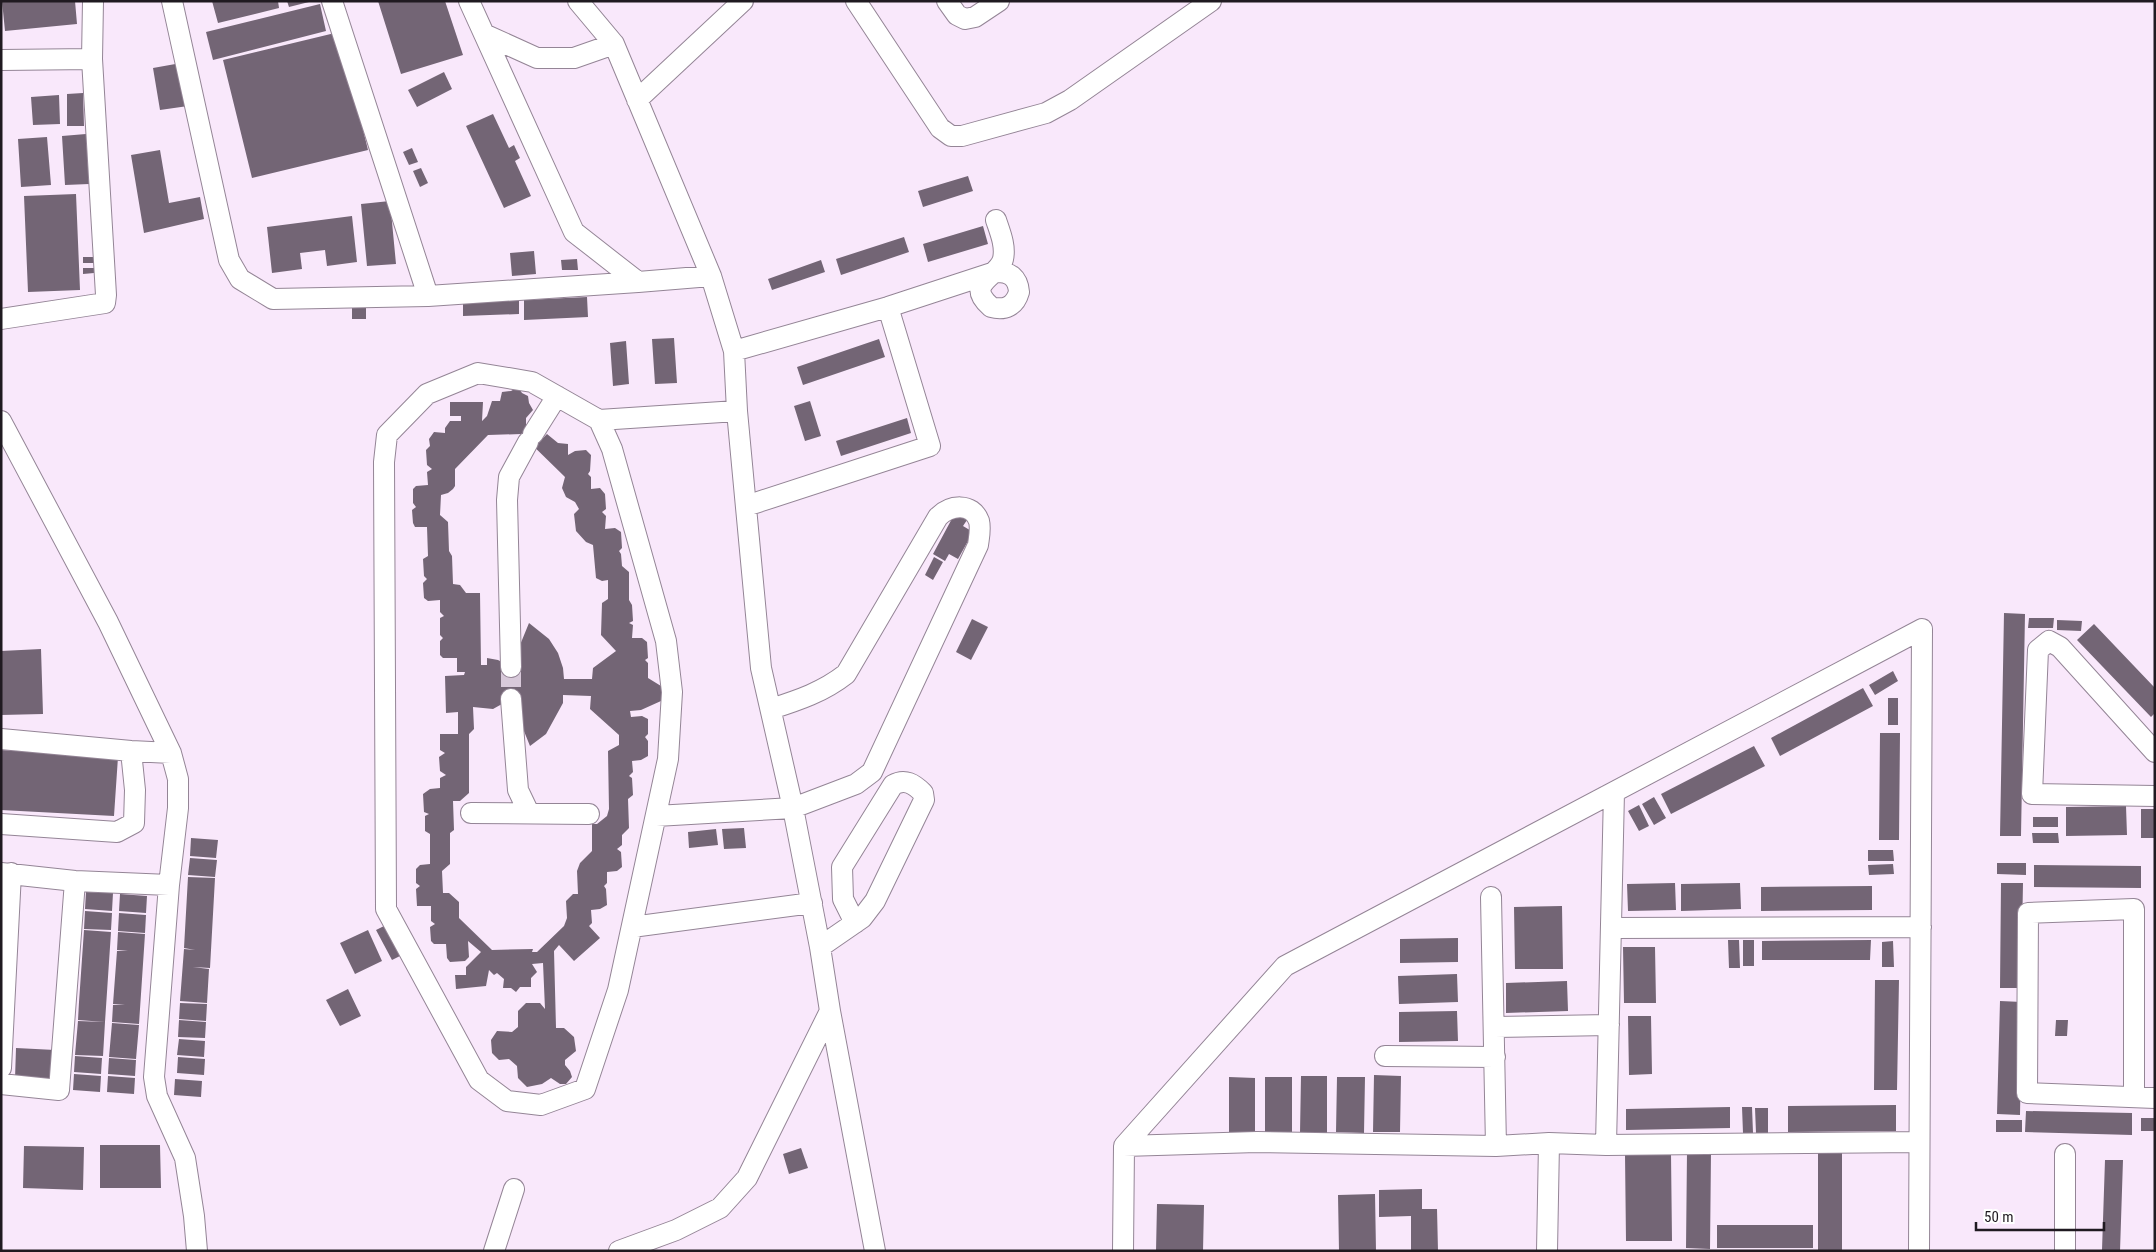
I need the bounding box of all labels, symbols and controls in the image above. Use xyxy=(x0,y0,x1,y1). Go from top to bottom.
scale bar xyxy=(1976,1200,2104,1232)
text: 50 m xyxy=(1984,1208,2014,1226)

